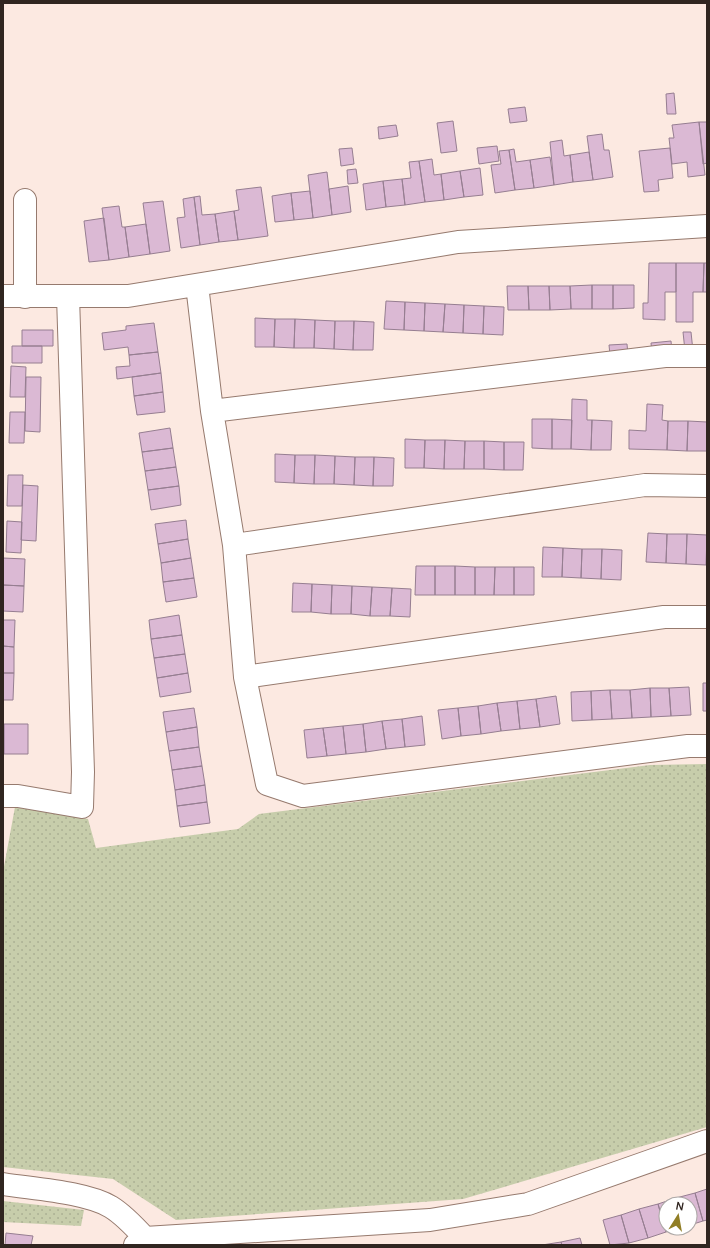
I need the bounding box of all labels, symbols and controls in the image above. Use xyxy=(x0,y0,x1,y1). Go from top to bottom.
north arrow xyxy=(658,1196,698,1236)
text: N xyxy=(675,1198,685,1214)

